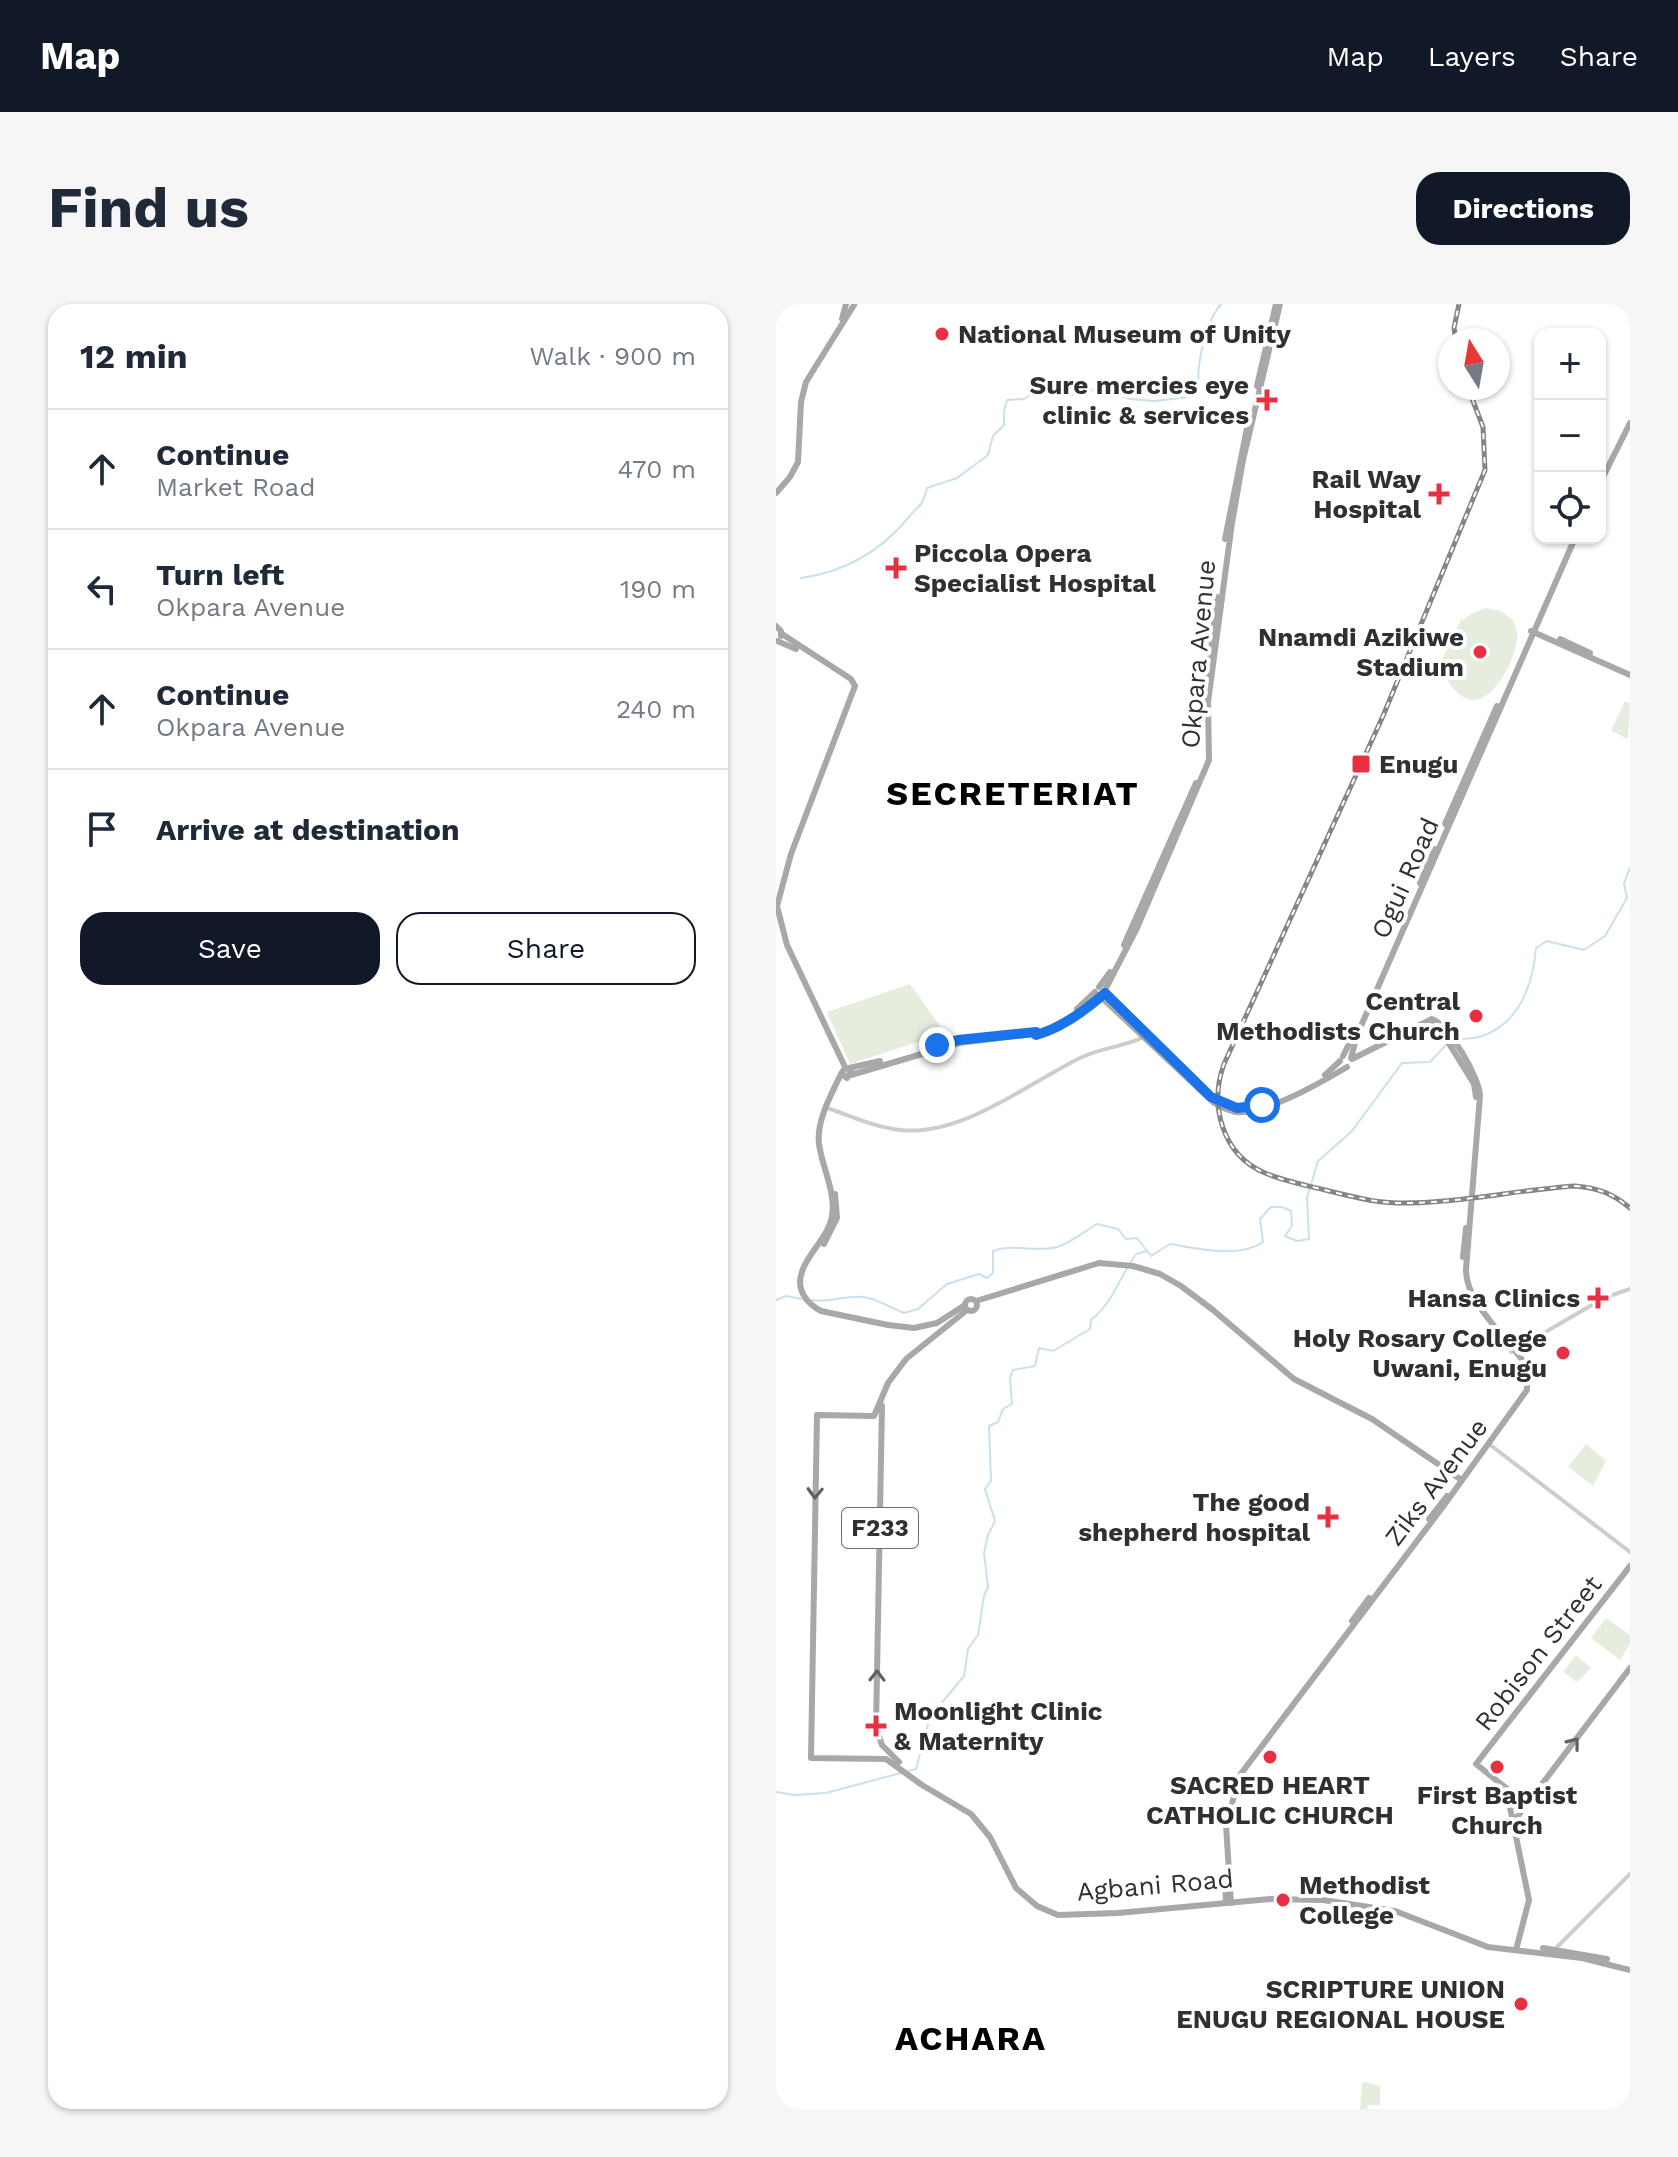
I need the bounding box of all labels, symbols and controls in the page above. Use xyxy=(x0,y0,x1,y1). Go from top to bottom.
text: Map xyxy=(40,34,120,78)
text: Map xyxy=(1327,40,1384,73)
text: Layers xyxy=(1428,40,1516,73)
text: Share xyxy=(1560,40,1638,73)
button: Directions xyxy=(1416,172,1630,245)
text: Find us xyxy=(48,175,249,241)
place label: National Museum of Unity xyxy=(958,319,1291,349)
marker: National Museum of Unity xyxy=(933,325,951,343)
north arrow xyxy=(1438,328,1510,400)
map controls xyxy=(1534,328,1606,544)
button: + xyxy=(1534,328,1606,400)
text: 12 min xyxy=(80,336,188,376)
text: Walk · 900 m xyxy=(530,341,696,371)
place label: Sure mercies eye clinic & services xyxy=(1029,370,1249,430)
marker: Sure mercies eye clinic & services xyxy=(1256,389,1278,411)
button: − xyxy=(1534,400,1606,472)
text: Continue xyxy=(156,437,289,472)
icon: ahead xyxy=(80,447,124,491)
text: 470 m xyxy=(618,454,696,484)
place label: Rail Way Hospital xyxy=(1312,464,1421,524)
text: Market Road xyxy=(156,472,315,502)
button: locate xyxy=(1534,472,1606,544)
marker: Rail Way Hospital xyxy=(1428,483,1450,505)
place label: Piccola Opera Specialist Hospital xyxy=(914,538,1156,598)
text: Turn left xyxy=(156,557,284,592)
marker: Piccola Opera Specialist Hospital xyxy=(885,557,907,579)
street label: Okpara Avenue xyxy=(1175,558,1221,750)
icon: left xyxy=(80,567,124,611)
text: 190 m xyxy=(620,574,696,604)
text: Okpara Avenue xyxy=(156,592,345,622)
place label: Nnamdi Azikiwe Stadium xyxy=(1258,622,1464,682)
marker: Nnamdi Azikiwe Stadium xyxy=(1471,643,1489,661)
text: Continue xyxy=(156,677,289,712)
icon: ahead xyxy=(80,687,124,731)
text: 240 m xyxy=(616,694,696,724)
text: Okpara Avenue xyxy=(156,712,345,742)
place label: Enugu xyxy=(1379,749,1458,779)
marker: Enugu xyxy=(1350,753,1372,775)
district label: SECRETERIAT xyxy=(886,773,1140,813)
icon: arrive xyxy=(80,807,124,851)
text: Arrive at destination xyxy=(156,812,460,847)
street label: Ogui Road xyxy=(1365,813,1445,943)
button: Save xyxy=(80,912,380,985)
button: Share xyxy=(396,912,696,985)
place label: Central Methodists Church xyxy=(1216,986,1460,1046)
marker: Central Methodists Church xyxy=(1467,1007,1485,1025)
route end xyxy=(919,1027,955,1063)
route start xyxy=(1244,1087,1280,1123)
place label: Hansa Clinics xyxy=(1407,1283,1580,1313)
marker: Hansa Clinics xyxy=(1587,1287,1609,1309)
place label: Holy Rosary College Uwani, Enugu xyxy=(1293,1323,1547,1383)
marker: Holy Rosary College Uwani, Enugu xyxy=(1554,1344,1572,1362)
street label: Ziks Avenue xyxy=(1379,1413,1493,1551)
one-way arrow xyxy=(807,1487,824,1500)
place label: The good shepherd hospital xyxy=(1078,1487,1310,1547)
marker: The good shepherd hospital xyxy=(1317,1506,1339,1528)
road number: F233 xyxy=(842,1508,918,1548)
street label: Robison Street xyxy=(1468,1570,1608,1736)
one-way arrow xyxy=(868,1669,886,1682)
place label: Moonlight Clinic & Maternity xyxy=(894,1696,1103,1756)
marker: Moonlight Clinic & Maternity xyxy=(865,1715,887,1737)
one-way arrow xyxy=(1564,1738,1579,1752)
marker: SACRED HEART CATHOLIC CHURCH xyxy=(1261,1748,1279,1766)
marker: First Baptist Church xyxy=(1488,1758,1506,1776)
place label: SACRED HEART CATHOLIC CHURCH xyxy=(1146,1770,1394,1830)
place label: First Baptist Church xyxy=(1417,1780,1578,1840)
street label: Agbani Road xyxy=(1075,1863,1235,1907)
place label: Methodist College xyxy=(1299,1870,1431,1930)
marker: Methodist College xyxy=(1274,1891,1292,1909)
place label: SCRIPTURE UNION ENUGU REGIONAL HOUSE xyxy=(1176,1974,1505,2034)
marker: SCRIPTURE UNION ENUGU REGIONAL HOUSE xyxy=(1512,1995,1530,2013)
district label: ACHARA xyxy=(895,2018,1047,2058)

